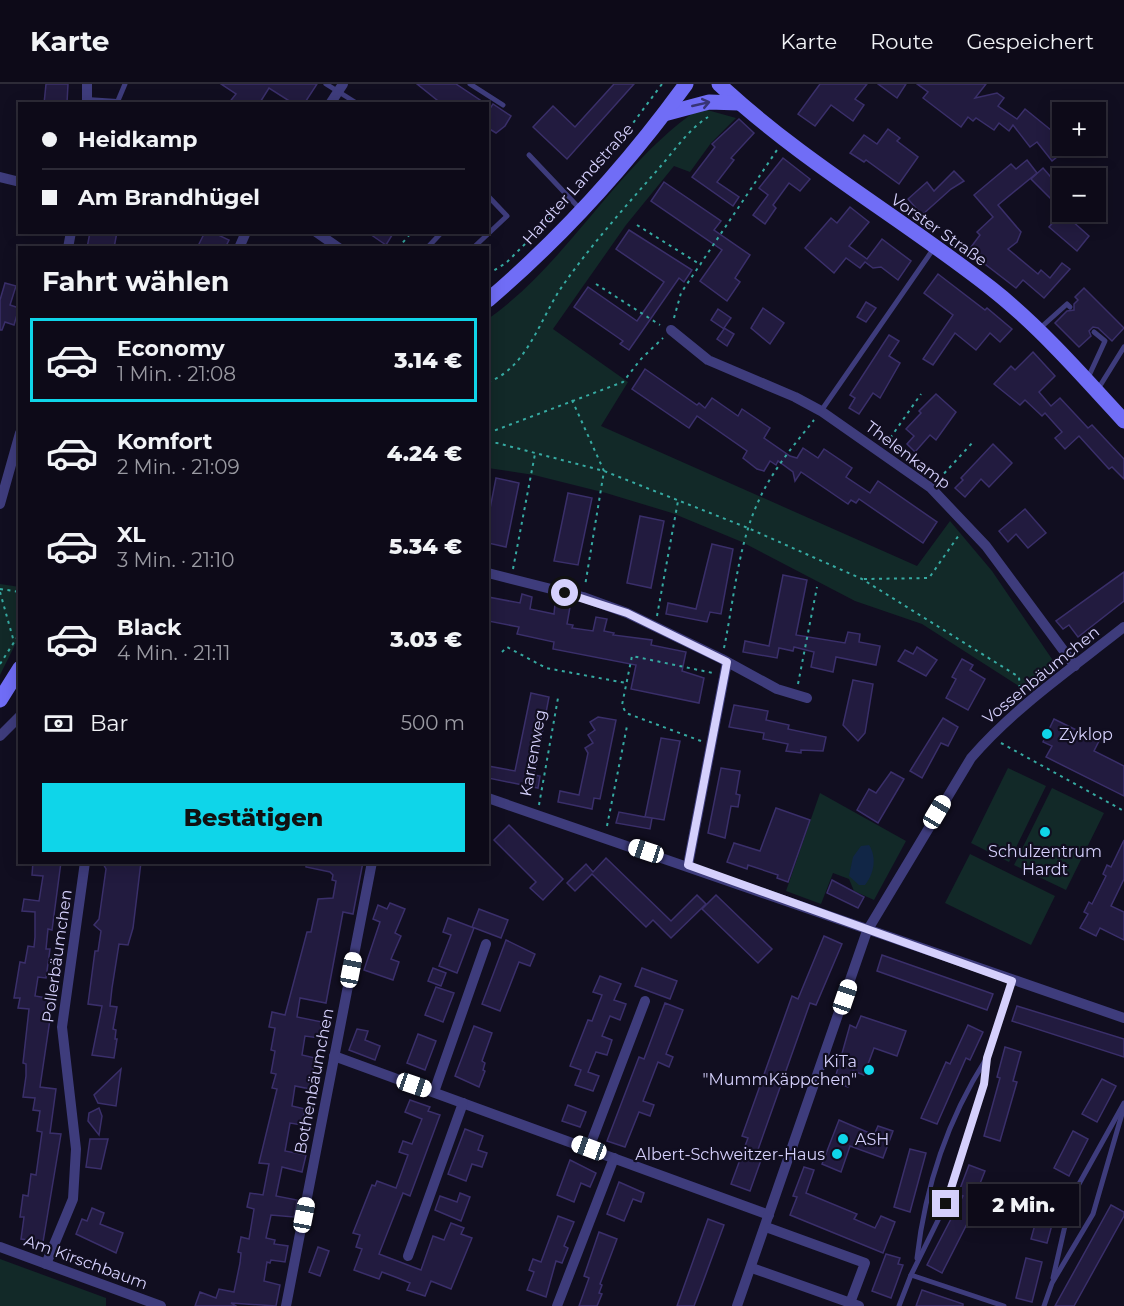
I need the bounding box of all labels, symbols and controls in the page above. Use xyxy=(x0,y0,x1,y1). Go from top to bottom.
text: Karte xyxy=(30,24,110,58)
text: Karte xyxy=(781,29,837,54)
text: Route xyxy=(870,29,933,54)
text: Gespeichert xyxy=(966,29,1094,54)
one-way arrow xyxy=(691,98,710,110)
map controls xyxy=(1052,102,1106,222)
button: + xyxy=(1052,102,1106,156)
street label: Hardter Landstraße xyxy=(519,120,637,248)
text: Heidkamp xyxy=(78,126,198,153)
button: − xyxy=(1052,168,1106,222)
text: Am Brandhügel xyxy=(78,184,260,211)
street label: Vorster Straße xyxy=(887,190,991,270)
text: Fahrt wählen xyxy=(42,265,229,298)
icon: car xyxy=(45,333,99,387)
text: Economy xyxy=(117,335,225,362)
text: 3.14 € xyxy=(394,347,462,374)
text: 1 Min. · 21:08 xyxy=(117,362,236,386)
street label: Thelenkamp xyxy=(862,417,954,493)
icon: car xyxy=(45,426,99,480)
text: Komfort xyxy=(117,428,212,455)
text: 4.24 € xyxy=(387,440,462,467)
text: 2 Min. · 21:09 xyxy=(117,455,240,479)
icon: car xyxy=(45,519,99,573)
text: XL xyxy=(117,521,146,548)
text: 5.34 € xyxy=(389,533,462,560)
text: 3 Min. · 21:10 xyxy=(117,548,235,572)
route start xyxy=(551,579,578,606)
icon: car xyxy=(45,612,99,666)
text: Black xyxy=(117,614,181,641)
street label: Vossenbäumchen xyxy=(979,622,1103,728)
text: 3.03 € xyxy=(390,626,462,653)
text: 4 Min. · 21:11 xyxy=(117,641,230,665)
icon: cash xyxy=(42,707,75,740)
street label: Karrenweg xyxy=(516,708,550,798)
text: Bar xyxy=(90,710,128,737)
text: 500 m xyxy=(401,711,465,735)
place label: Zyklop xyxy=(1059,725,1113,744)
marker: Zyklop xyxy=(1040,727,1054,741)
button: Bestätigen xyxy=(42,783,465,852)
car xyxy=(920,792,954,832)
marker: Schulzentrum Hardt xyxy=(1038,825,1052,839)
car xyxy=(626,837,666,865)
place label: Schulzentrum Hardt xyxy=(988,842,1102,879)
street label: Pollerbäumchen xyxy=(38,888,76,1024)
car xyxy=(339,951,363,989)
car xyxy=(831,977,859,1017)
street label: Bothenbäumchen xyxy=(291,1007,337,1155)
place label: KiTa "MummKäppchen" xyxy=(703,1052,857,1089)
marker: KiTa "MummKäppchen" xyxy=(862,1063,876,1077)
car xyxy=(394,1071,434,1099)
place label: ASH xyxy=(855,1130,889,1149)
marker: ASH xyxy=(836,1132,850,1146)
car xyxy=(569,1133,609,1163)
place label: Albert-Schweitzer-Haus xyxy=(635,1145,825,1164)
marker: Albert-Schweitzer-Haus xyxy=(830,1147,844,1161)
callout: 2 Min. xyxy=(967,1183,1078,1225)
route end xyxy=(932,1190,959,1217)
text: 2 Min. xyxy=(992,1193,1055,1217)
car xyxy=(292,1196,316,1234)
street label: Am Kirschbaum xyxy=(22,1231,150,1293)

